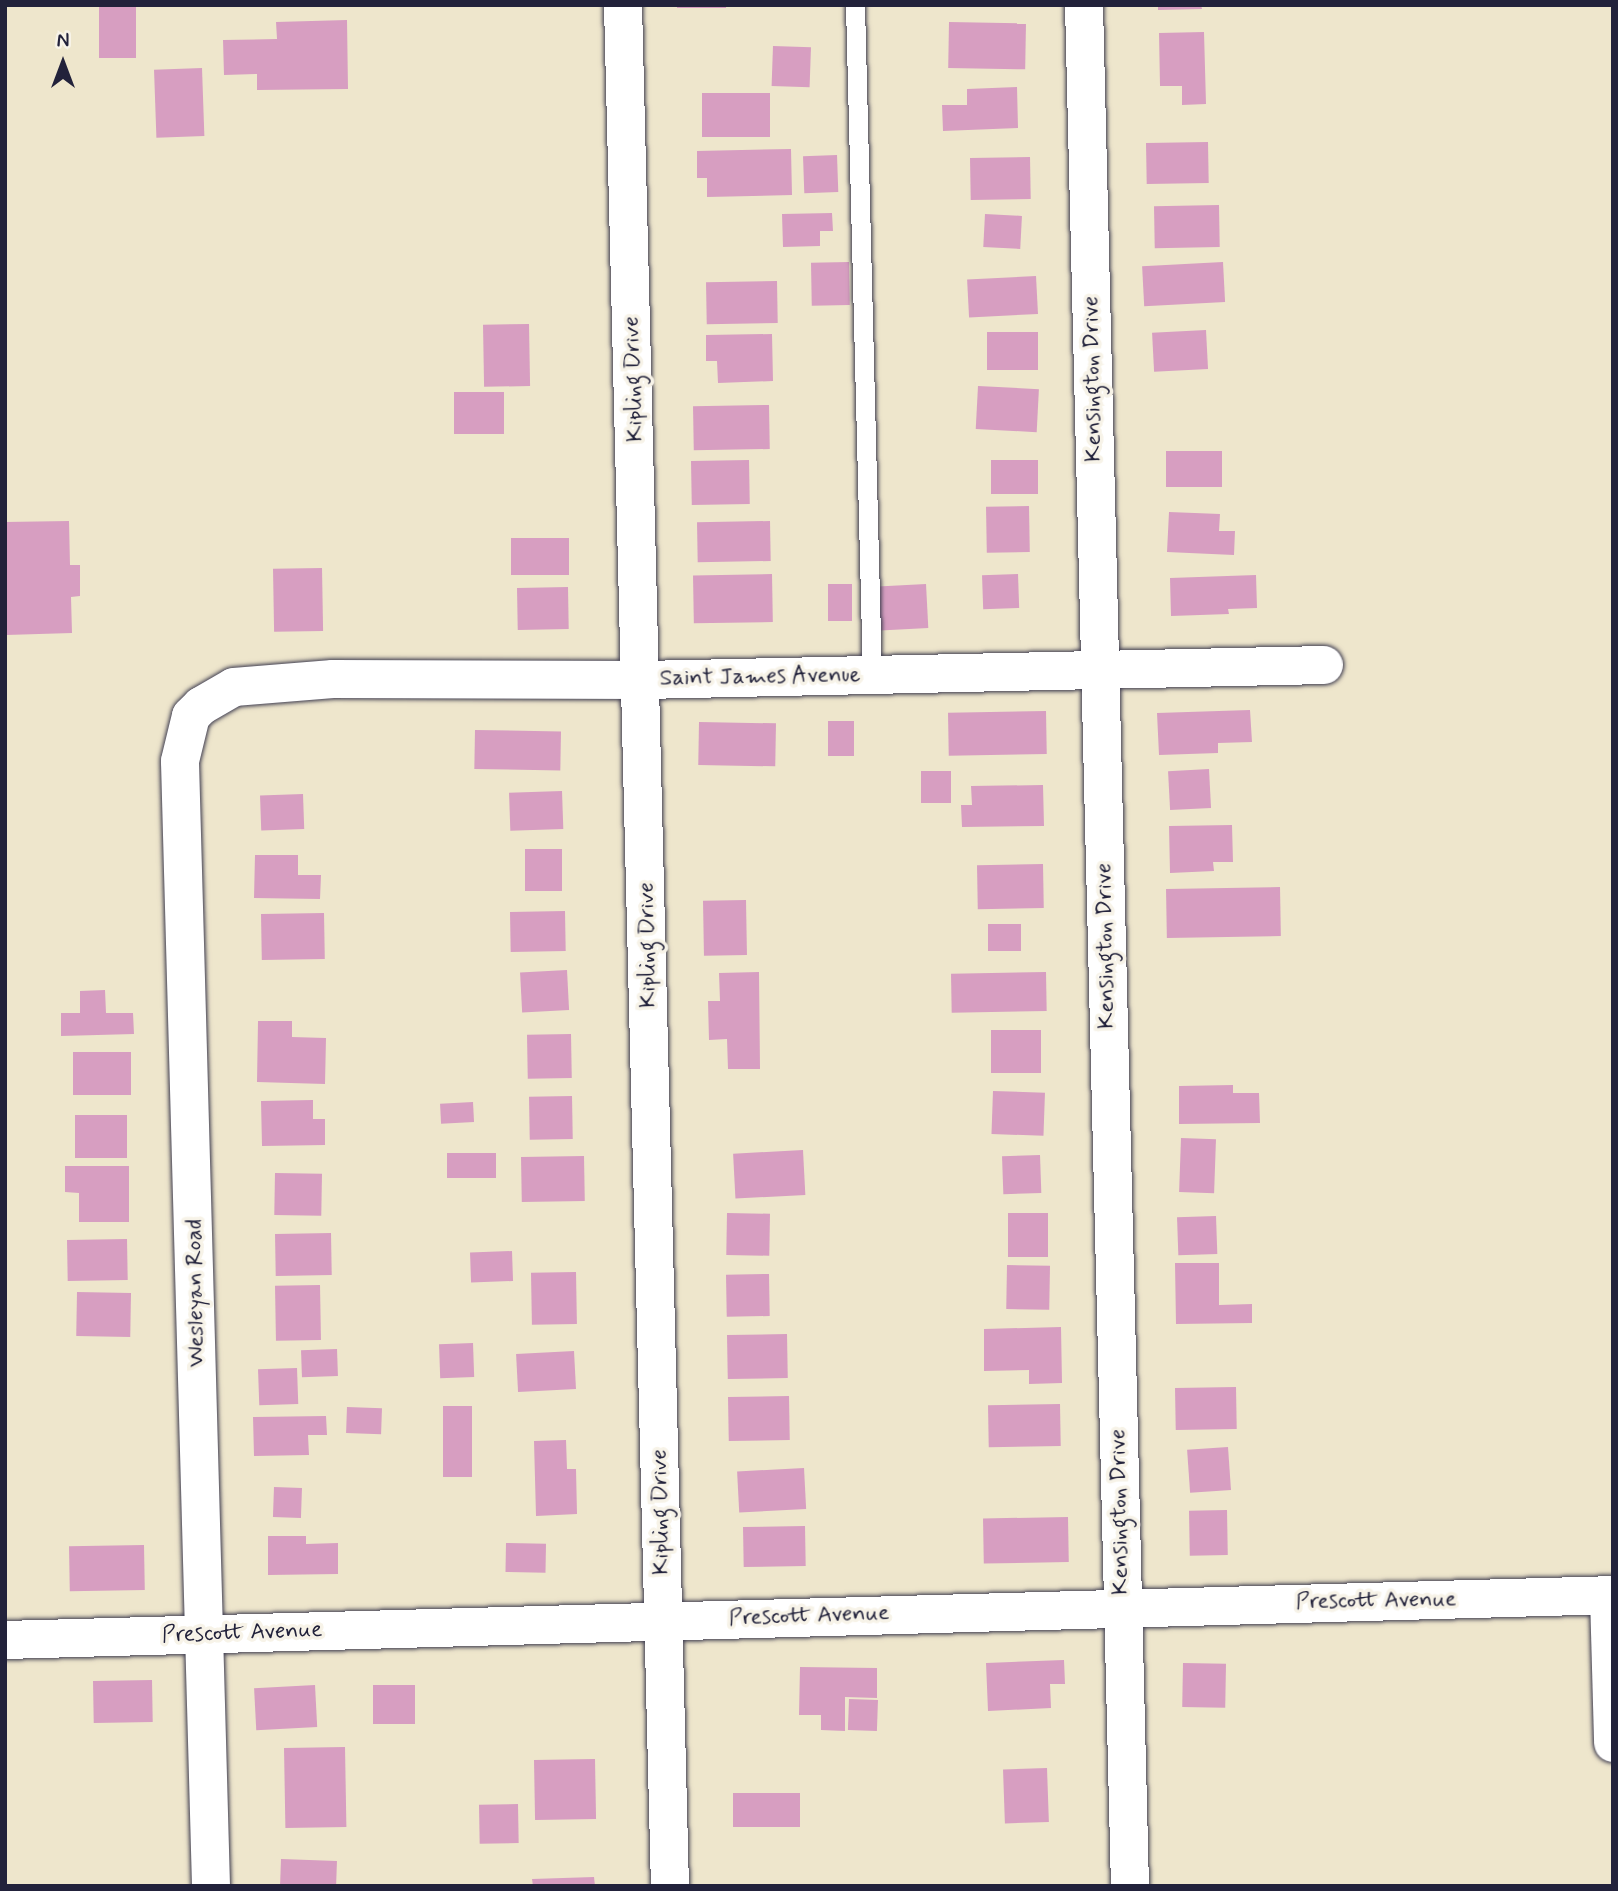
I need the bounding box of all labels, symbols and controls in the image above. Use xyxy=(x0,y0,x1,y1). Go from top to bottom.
north arrow xyxy=(28,28,98,98)
text: N xyxy=(57,29,69,54)
street label: Kensington Drive xyxy=(1078,297,1108,461)
street label: Kipling Drive xyxy=(618,317,650,441)
street label: Saint James Avenue xyxy=(658,661,862,693)
street label: Kensington Drive xyxy=(1091,864,1121,1028)
street label: Kipling Drive xyxy=(633,883,663,1007)
street label: Wesleyan Road xyxy=(181,1219,211,1367)
street label: Kensington Drive xyxy=(1105,1430,1135,1594)
street label: Kipling Drive xyxy=(646,1450,676,1574)
street label: Prescott Avenue xyxy=(1295,1586,1457,1616)
street label: Prescott Avenue xyxy=(728,1599,890,1633)
street label: Prescott Avenue xyxy=(161,1616,323,1650)

